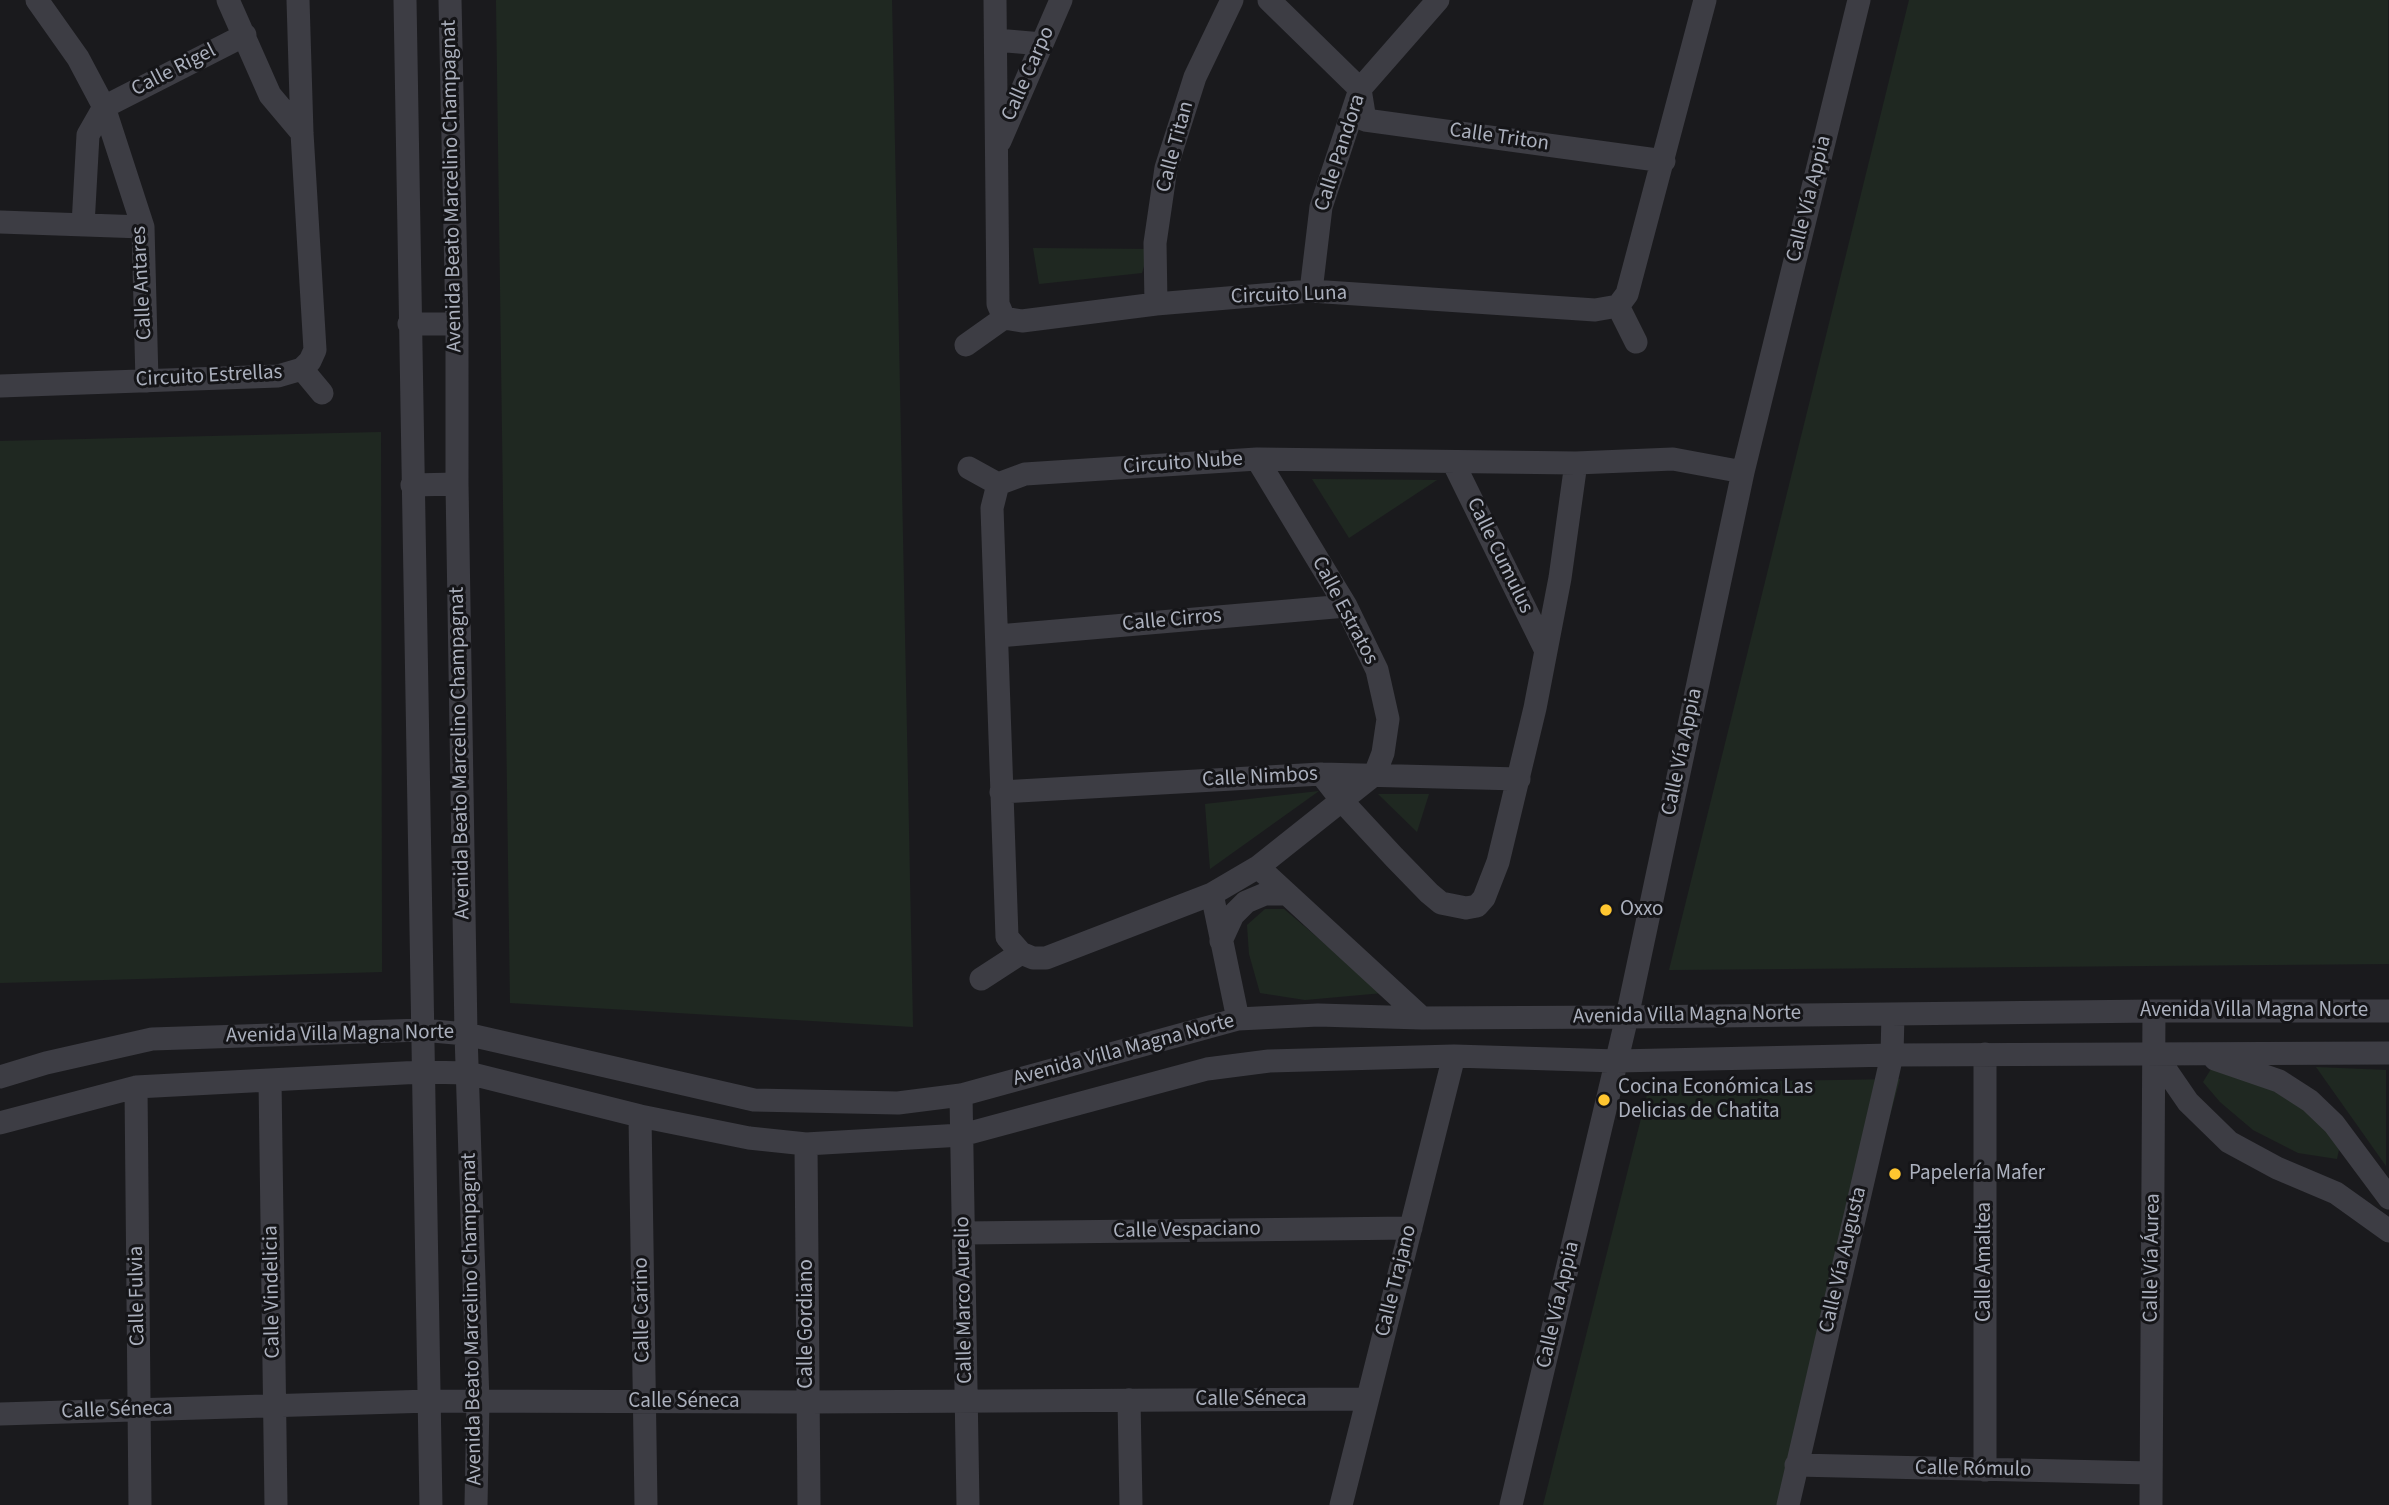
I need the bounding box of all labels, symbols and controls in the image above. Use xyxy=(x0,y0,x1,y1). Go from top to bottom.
street label: Avenida Beato Marcelino Champagnat xyxy=(438,20,468,352)
street label: Calle Carpo xyxy=(997,23,1061,125)
street label: Calle Rigel xyxy=(128,39,220,103)
street label: Calle Pandora xyxy=(1310,91,1372,215)
street label: Calle Titan xyxy=(1152,99,1200,195)
street label: Calle Triton xyxy=(1448,119,1550,157)
street label: Calle Vía Appia xyxy=(1782,133,1838,265)
street label: Calle Antares xyxy=(127,225,159,341)
street label: Circuito Luna xyxy=(1230,281,1348,311)
street label: Circuito Estrellas xyxy=(135,361,283,393)
street label: Circuito Nube xyxy=(1122,447,1244,481)
street label: Calle Cumulus xyxy=(1460,494,1538,618)
street label: Calle Estratos xyxy=(1305,553,1383,669)
street label: Avenida Beato Marcelino Champagnat xyxy=(446,587,476,919)
street label: Calle Cirros xyxy=(1121,604,1223,638)
street label: Calle Vía Appia xyxy=(1657,686,1709,818)
street label: Calle Nimbos xyxy=(1202,762,1318,794)
place label: Oxxo xyxy=(1620,897,1663,923)
marker: Oxxo xyxy=(1598,902,1614,918)
street label: Avenida Villa Magna Norte xyxy=(2140,998,2368,1024)
street label: Avenida Villa Magna Norte xyxy=(1573,1001,1801,1031)
street label: Avenida Villa Magna Norte xyxy=(1011,1009,1237,1093)
street label: Avenida Villa Magna Norte xyxy=(226,1020,454,1050)
place label: Cocina Económica Las Delicias de Chatita xyxy=(1618,1075,1813,1125)
marker: Cocina Económica Las Delicias de Chatita xyxy=(1596,1092,1612,1108)
street label: Avenida Beato Marcelino Champagnat xyxy=(458,1153,488,1485)
place label: Papelería Mafer xyxy=(1909,1161,2045,1187)
marker: Papelería Mafer xyxy=(1887,1166,1903,1182)
street label: Calle Vía Augusta xyxy=(1815,1184,1873,1336)
street label: Calle Vía Áurea xyxy=(2139,1193,2167,1323)
street label: Calle Amaltea xyxy=(1972,1202,1998,1322)
street label: Calle Marco Aurelio xyxy=(951,1216,979,1384)
street label: Calle Vespaciano xyxy=(1113,1217,1261,1245)
street label: Calle Trajano xyxy=(1371,1223,1423,1339)
street label: Calle Vindelicia xyxy=(259,1225,287,1359)
street label: Calle Vía Appia xyxy=(1532,1239,1586,1371)
street label: Calle Fulvia xyxy=(125,1246,151,1346)
street label: Calle Carino xyxy=(629,1257,657,1363)
street label: Calle Gordiano xyxy=(794,1259,820,1389)
street label: Calle Séneca xyxy=(1195,1387,1307,1413)
street label: Calle Séneca xyxy=(628,1389,740,1415)
street label: Calle Séneca xyxy=(61,1396,173,1426)
street label: Calle Rómulo xyxy=(1914,1456,2032,1484)

